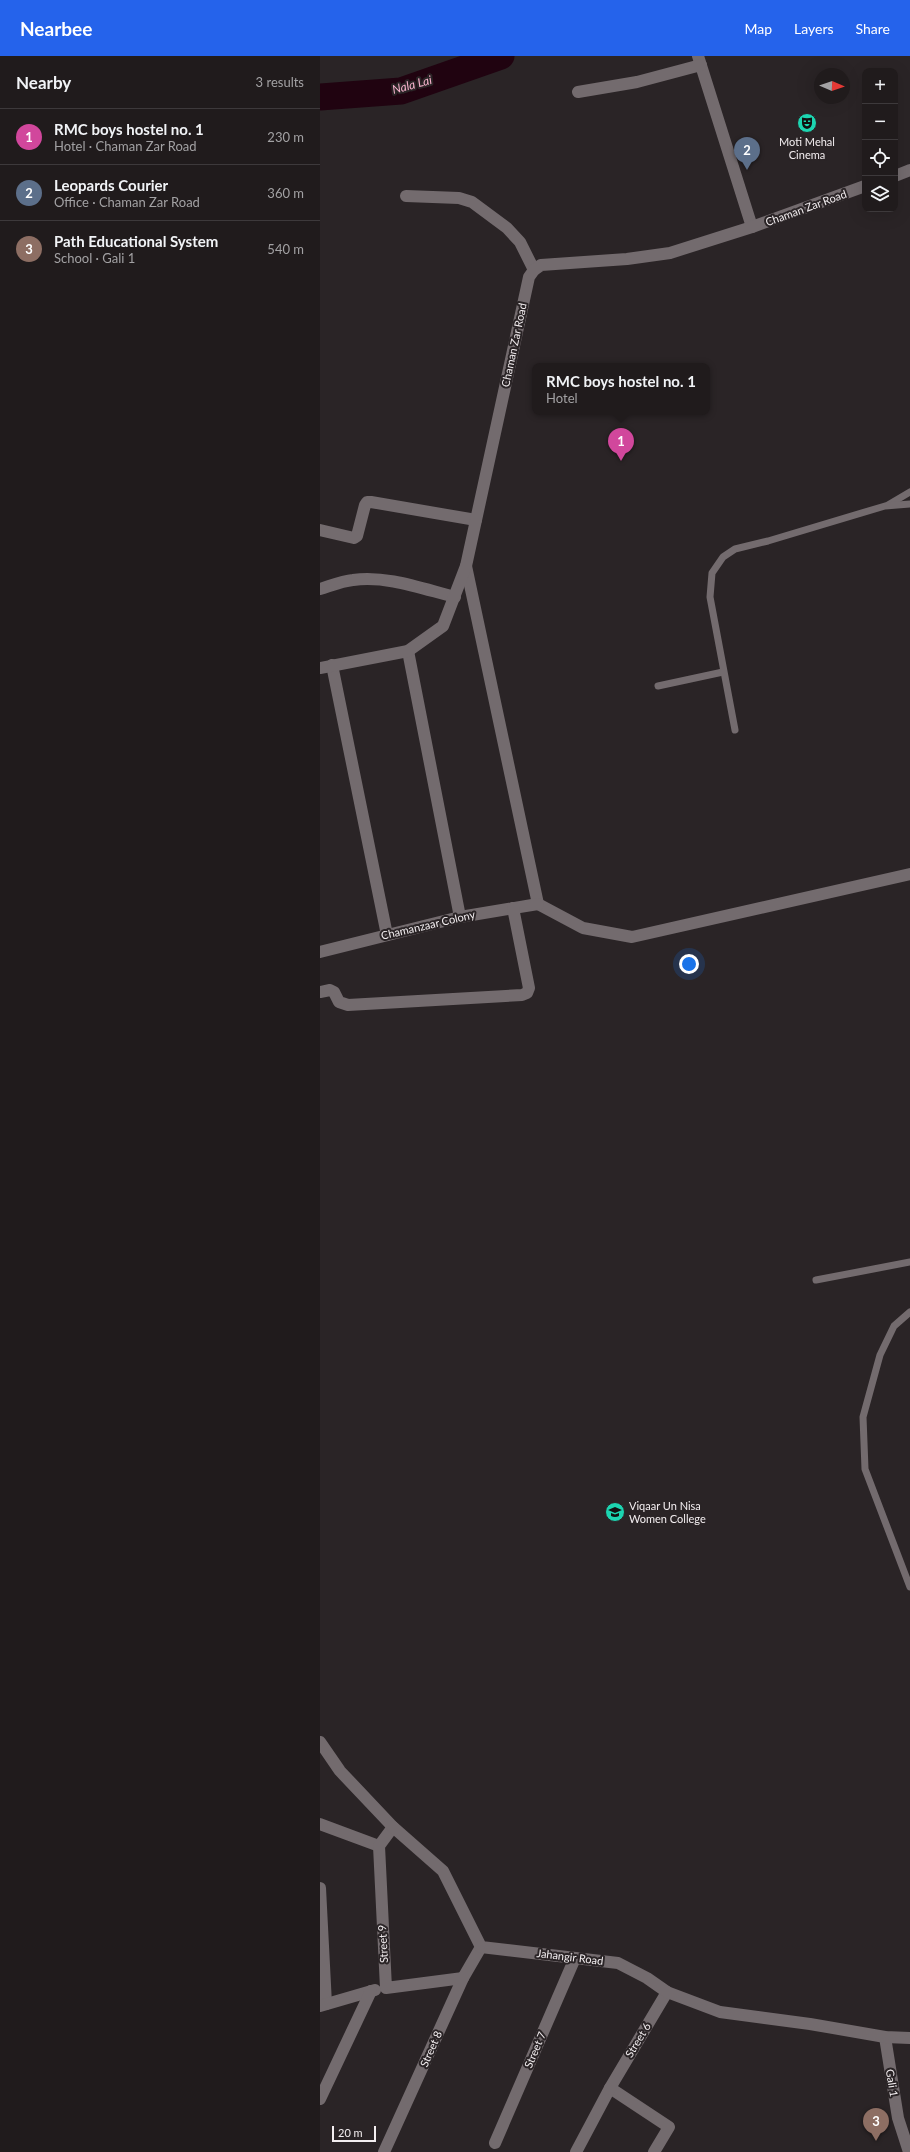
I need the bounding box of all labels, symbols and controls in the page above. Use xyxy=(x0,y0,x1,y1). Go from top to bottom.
text: Nearbee xyxy=(20,17,92,40)
text: Map xyxy=(744,20,772,37)
text: Layers xyxy=(794,20,834,37)
text: Share xyxy=(856,20,890,37)
north arrow xyxy=(814,68,850,104)
map controls xyxy=(862,68,898,212)
button: + xyxy=(862,68,898,104)
text: Nearby xyxy=(16,72,71,93)
water label: Nala Lai xyxy=(390,72,434,97)
text: 3 results xyxy=(256,74,304,90)
button: − xyxy=(862,104,898,140)
theatre icon: Moti Mehal Cinema xyxy=(796,112,818,134)
text: RMC boys hostel no. 1 xyxy=(54,120,204,138)
text: 1 xyxy=(25,129,33,145)
text: 230 m xyxy=(267,129,304,145)
place label: Moti Mehal Cinema xyxy=(779,135,835,161)
pin: 2 xyxy=(734,137,760,170)
text: Hotel · Chaman Zar Road xyxy=(54,138,197,154)
button: locate xyxy=(862,140,898,176)
text: Leopards Courier xyxy=(54,176,168,194)
button: layers xyxy=(862,176,898,212)
text: 2 xyxy=(25,185,33,201)
text: 360 m xyxy=(267,185,304,201)
street label: Chaman Zar Road xyxy=(763,187,848,228)
text: Office · Chaman Zar Road xyxy=(54,194,200,210)
text: Path Educational System xyxy=(54,232,218,250)
text: 3 xyxy=(25,241,33,257)
text: 540 m xyxy=(267,241,304,257)
text: School · Gali 1 xyxy=(54,250,135,266)
street label: Chaman Zar Road xyxy=(498,302,529,388)
popup xyxy=(532,363,710,415)
text: RMC boys hostel no. 1 xyxy=(546,372,696,390)
text: Hotel xyxy=(546,390,578,406)
pin: 1 xyxy=(608,428,634,461)
street label: Chamanzaar Colony xyxy=(380,907,476,942)
your location xyxy=(679,954,699,974)
place label: Viqaar Un Nisa Women College xyxy=(629,1499,706,1525)
school or university icon: Viqaar Un Nisa Women College xyxy=(604,1501,626,1523)
street label: Street 9 xyxy=(375,1925,390,1963)
street label: Jahangir Road xyxy=(536,1946,604,1967)
street label: Street 6 xyxy=(622,2020,653,2059)
street label: Street 8 xyxy=(417,2029,444,2069)
street label: Street 7 xyxy=(521,2030,548,2070)
street label: Gali 1 xyxy=(884,2068,901,2098)
pin: 3 xyxy=(863,2108,889,2141)
scale bar xyxy=(332,2124,376,2143)
text: 20 m xyxy=(338,2126,363,2139)

